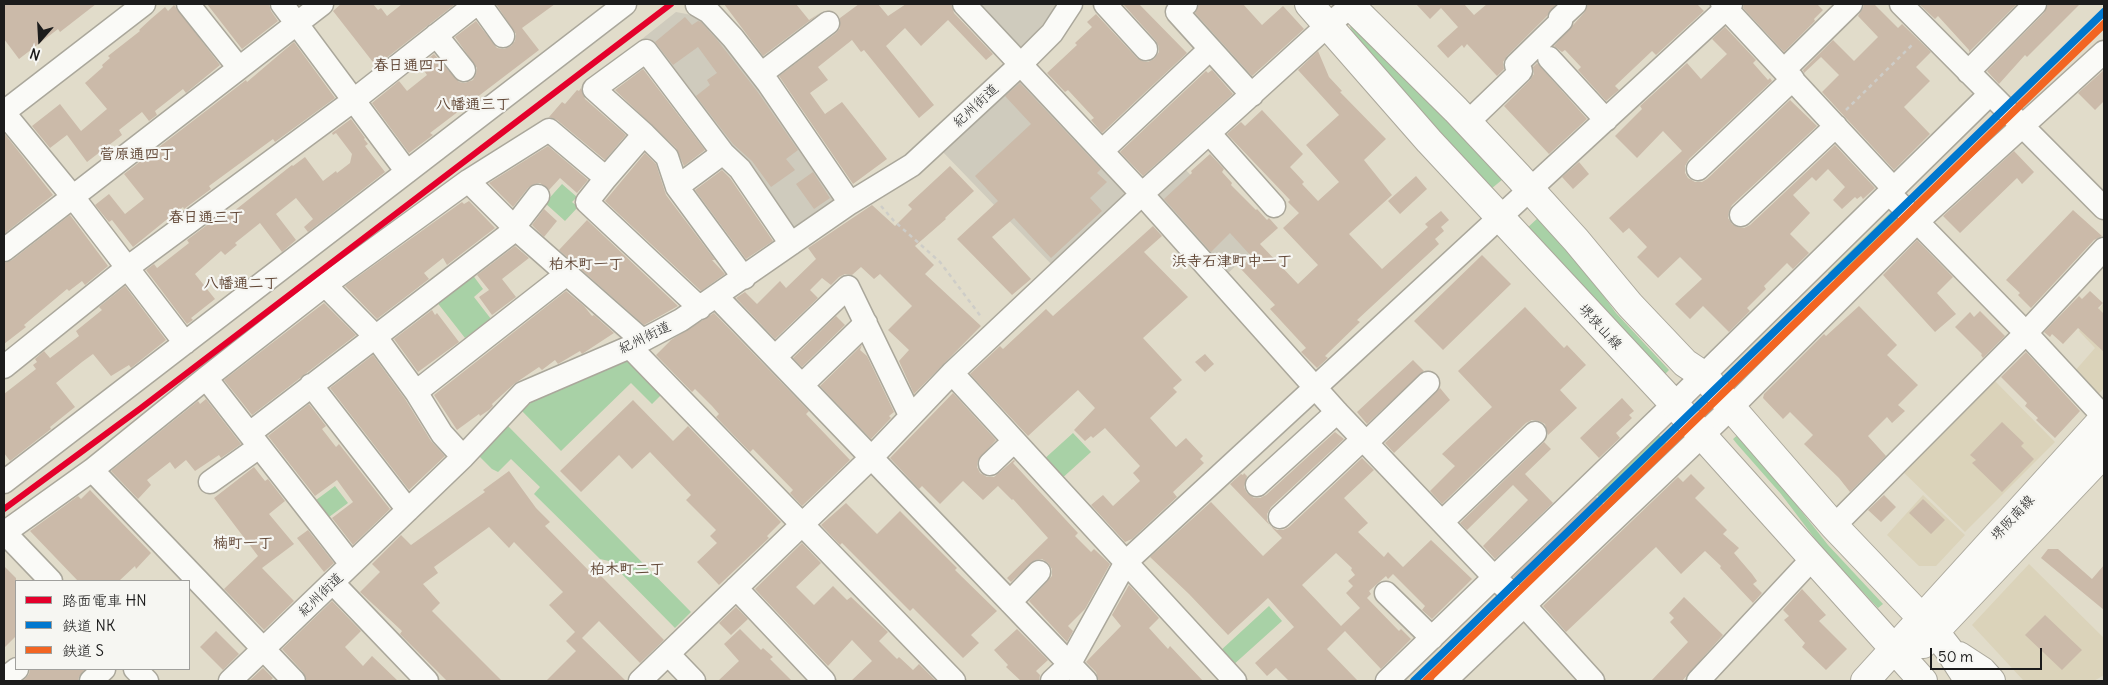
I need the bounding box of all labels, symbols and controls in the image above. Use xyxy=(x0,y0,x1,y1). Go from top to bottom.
north arrow xyxy=(15,15,65,65)
text: N xyxy=(28,44,43,64)
district label: 春日通四丁 xyxy=(374,57,448,75)
street label: 紀州街道 xyxy=(950,81,1002,131)
district label: 八幡通三丁 xyxy=(436,96,510,114)
district label: 菅原通四丁 xyxy=(100,146,174,164)
district label: 春日通三丁 xyxy=(169,209,243,227)
district label: 浜寺石津町中一丁 xyxy=(1172,253,1292,271)
district label: 柏木町一丁 xyxy=(549,256,623,274)
district label: 八幡通二丁 xyxy=(204,275,278,293)
street label: 堺狭山線 xyxy=(1575,301,1625,353)
street label: 紀州街道 xyxy=(616,318,674,358)
street label: 堺阪南線 xyxy=(1988,492,2038,544)
district label: 楠町一丁 xyxy=(213,535,273,553)
district label: 柏木町二丁 xyxy=(590,561,664,579)
street label: 紀州街道 xyxy=(295,570,347,620)
legend xyxy=(15,580,190,670)
text: 路面電車 HN xyxy=(62,591,147,610)
text: 鉄道 NK xyxy=(62,616,115,635)
scale bar xyxy=(1933,638,2046,670)
text: 鉄道 S xyxy=(62,641,104,660)
text: 50 m xyxy=(1938,647,1973,666)

